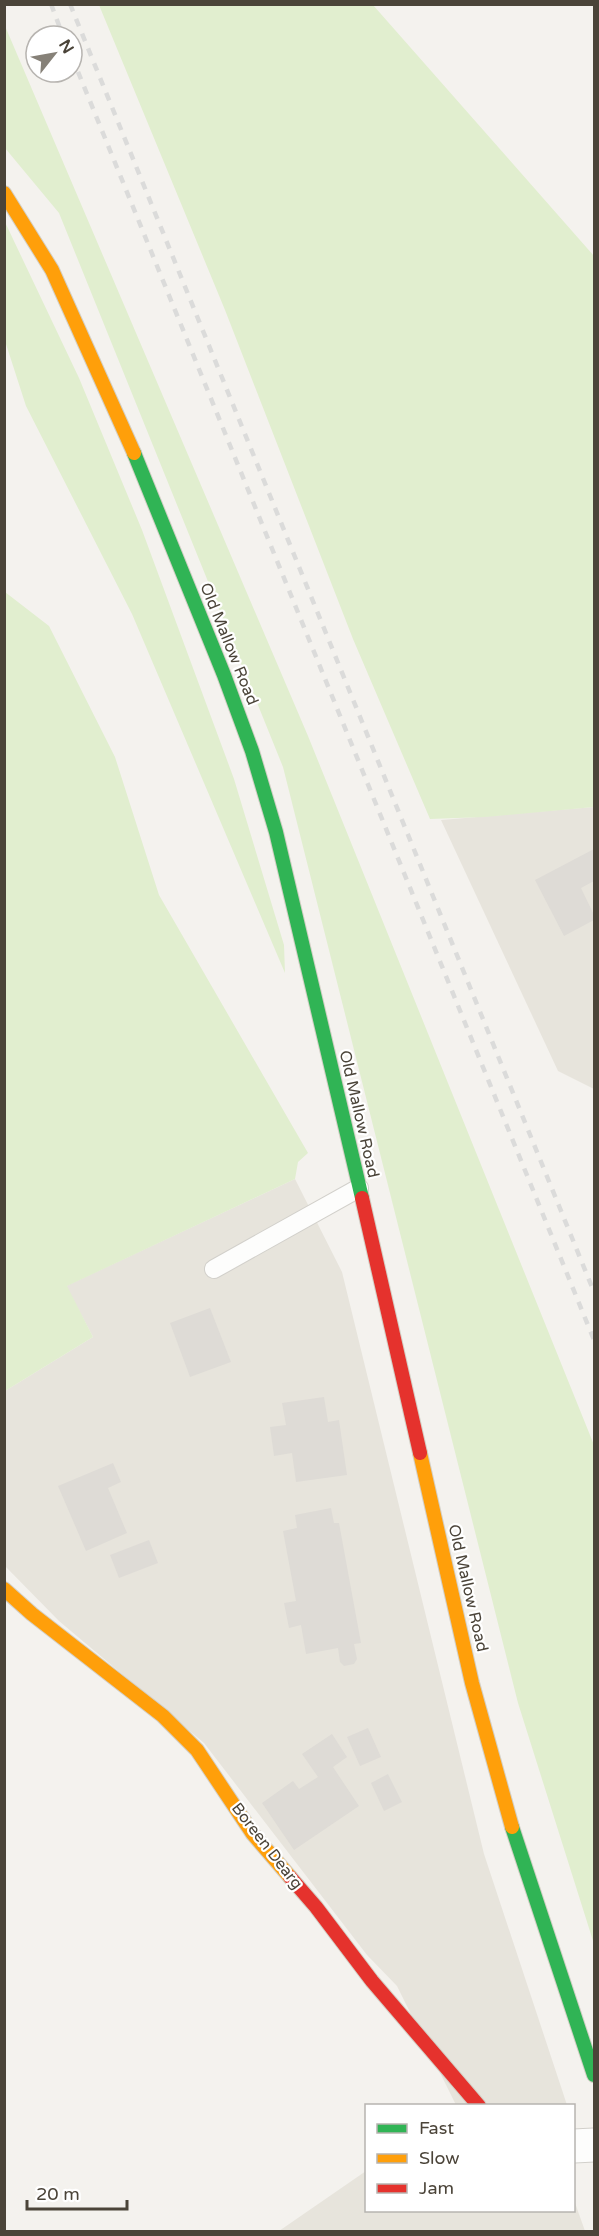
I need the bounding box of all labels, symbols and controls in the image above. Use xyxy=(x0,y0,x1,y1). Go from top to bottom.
north arrow xyxy=(24,24,84,84)
text: N xyxy=(54,36,78,57)
street label: Old Mallow Road xyxy=(195,580,263,708)
street label: Old Mallow Road xyxy=(335,1048,383,1180)
street label: Old Mallow Road xyxy=(444,1522,492,1654)
street label: Boreen Dearg xyxy=(227,1799,307,1893)
legend xyxy=(365,2104,575,2212)
text: Fast xyxy=(419,2117,454,2139)
text: Slow xyxy=(419,2147,460,2169)
scale bar xyxy=(27,2173,128,2211)
text: Jam xyxy=(419,2177,454,2199)
text: 20 m xyxy=(36,2183,80,2205)

